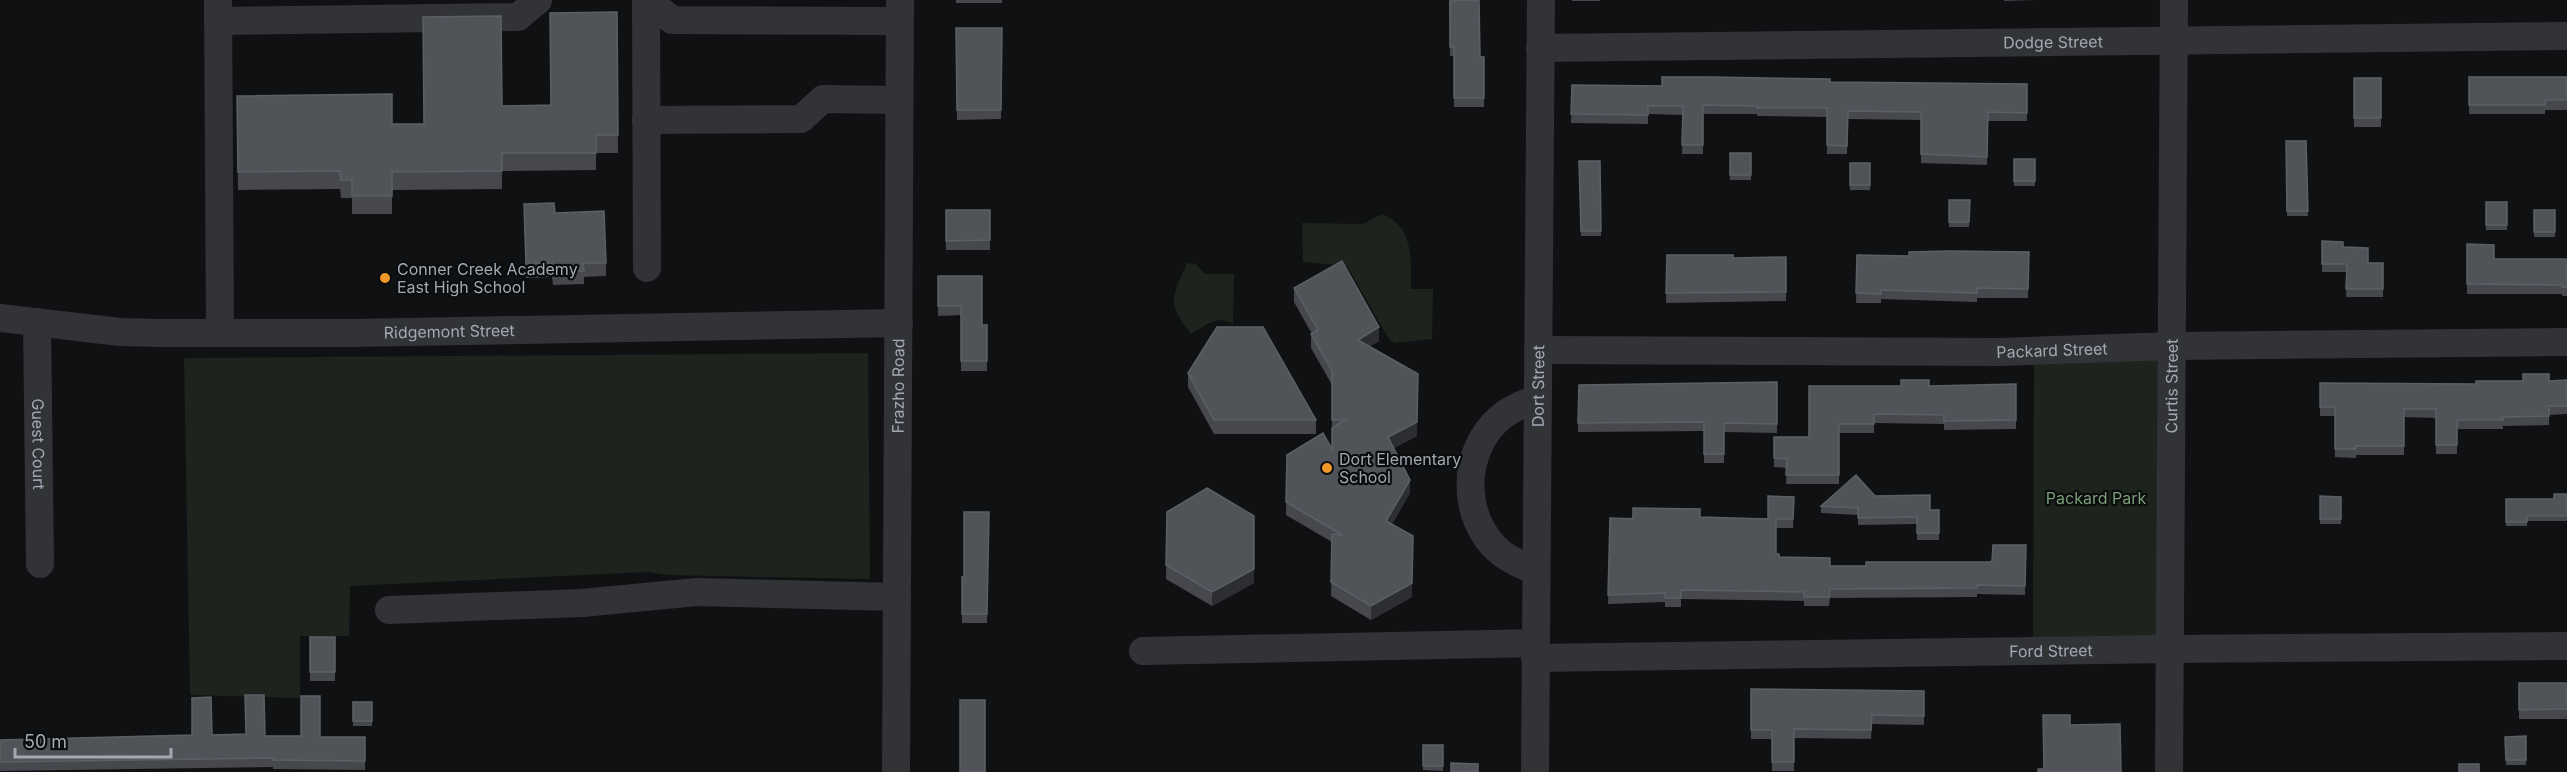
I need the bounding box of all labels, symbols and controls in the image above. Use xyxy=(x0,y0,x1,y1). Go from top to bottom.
street label: Dodge Street xyxy=(2003,31,2103,53)
place label: Conner Creek Academy East High School xyxy=(397,259,578,297)
marker: Conner Creek Academy East High School xyxy=(378,271,392,285)
street label: Ridgemont Street xyxy=(383,320,515,342)
street label: Frazho Road xyxy=(888,338,908,434)
street label: Packard Street xyxy=(1996,338,2108,362)
street label: Curtis Street xyxy=(2161,339,2182,433)
street label: Dort Street xyxy=(1528,345,1548,427)
street label: Guest Court xyxy=(28,398,49,490)
place label: Dort Elementary School xyxy=(1339,449,1461,487)
marker: Dort Elementary School xyxy=(1320,461,1334,475)
park label: Packard Park xyxy=(2046,488,2146,508)
street label: Ford Street xyxy=(2009,640,2093,661)
scale bar xyxy=(15,721,171,759)
text: 50 m xyxy=(24,731,67,752)

